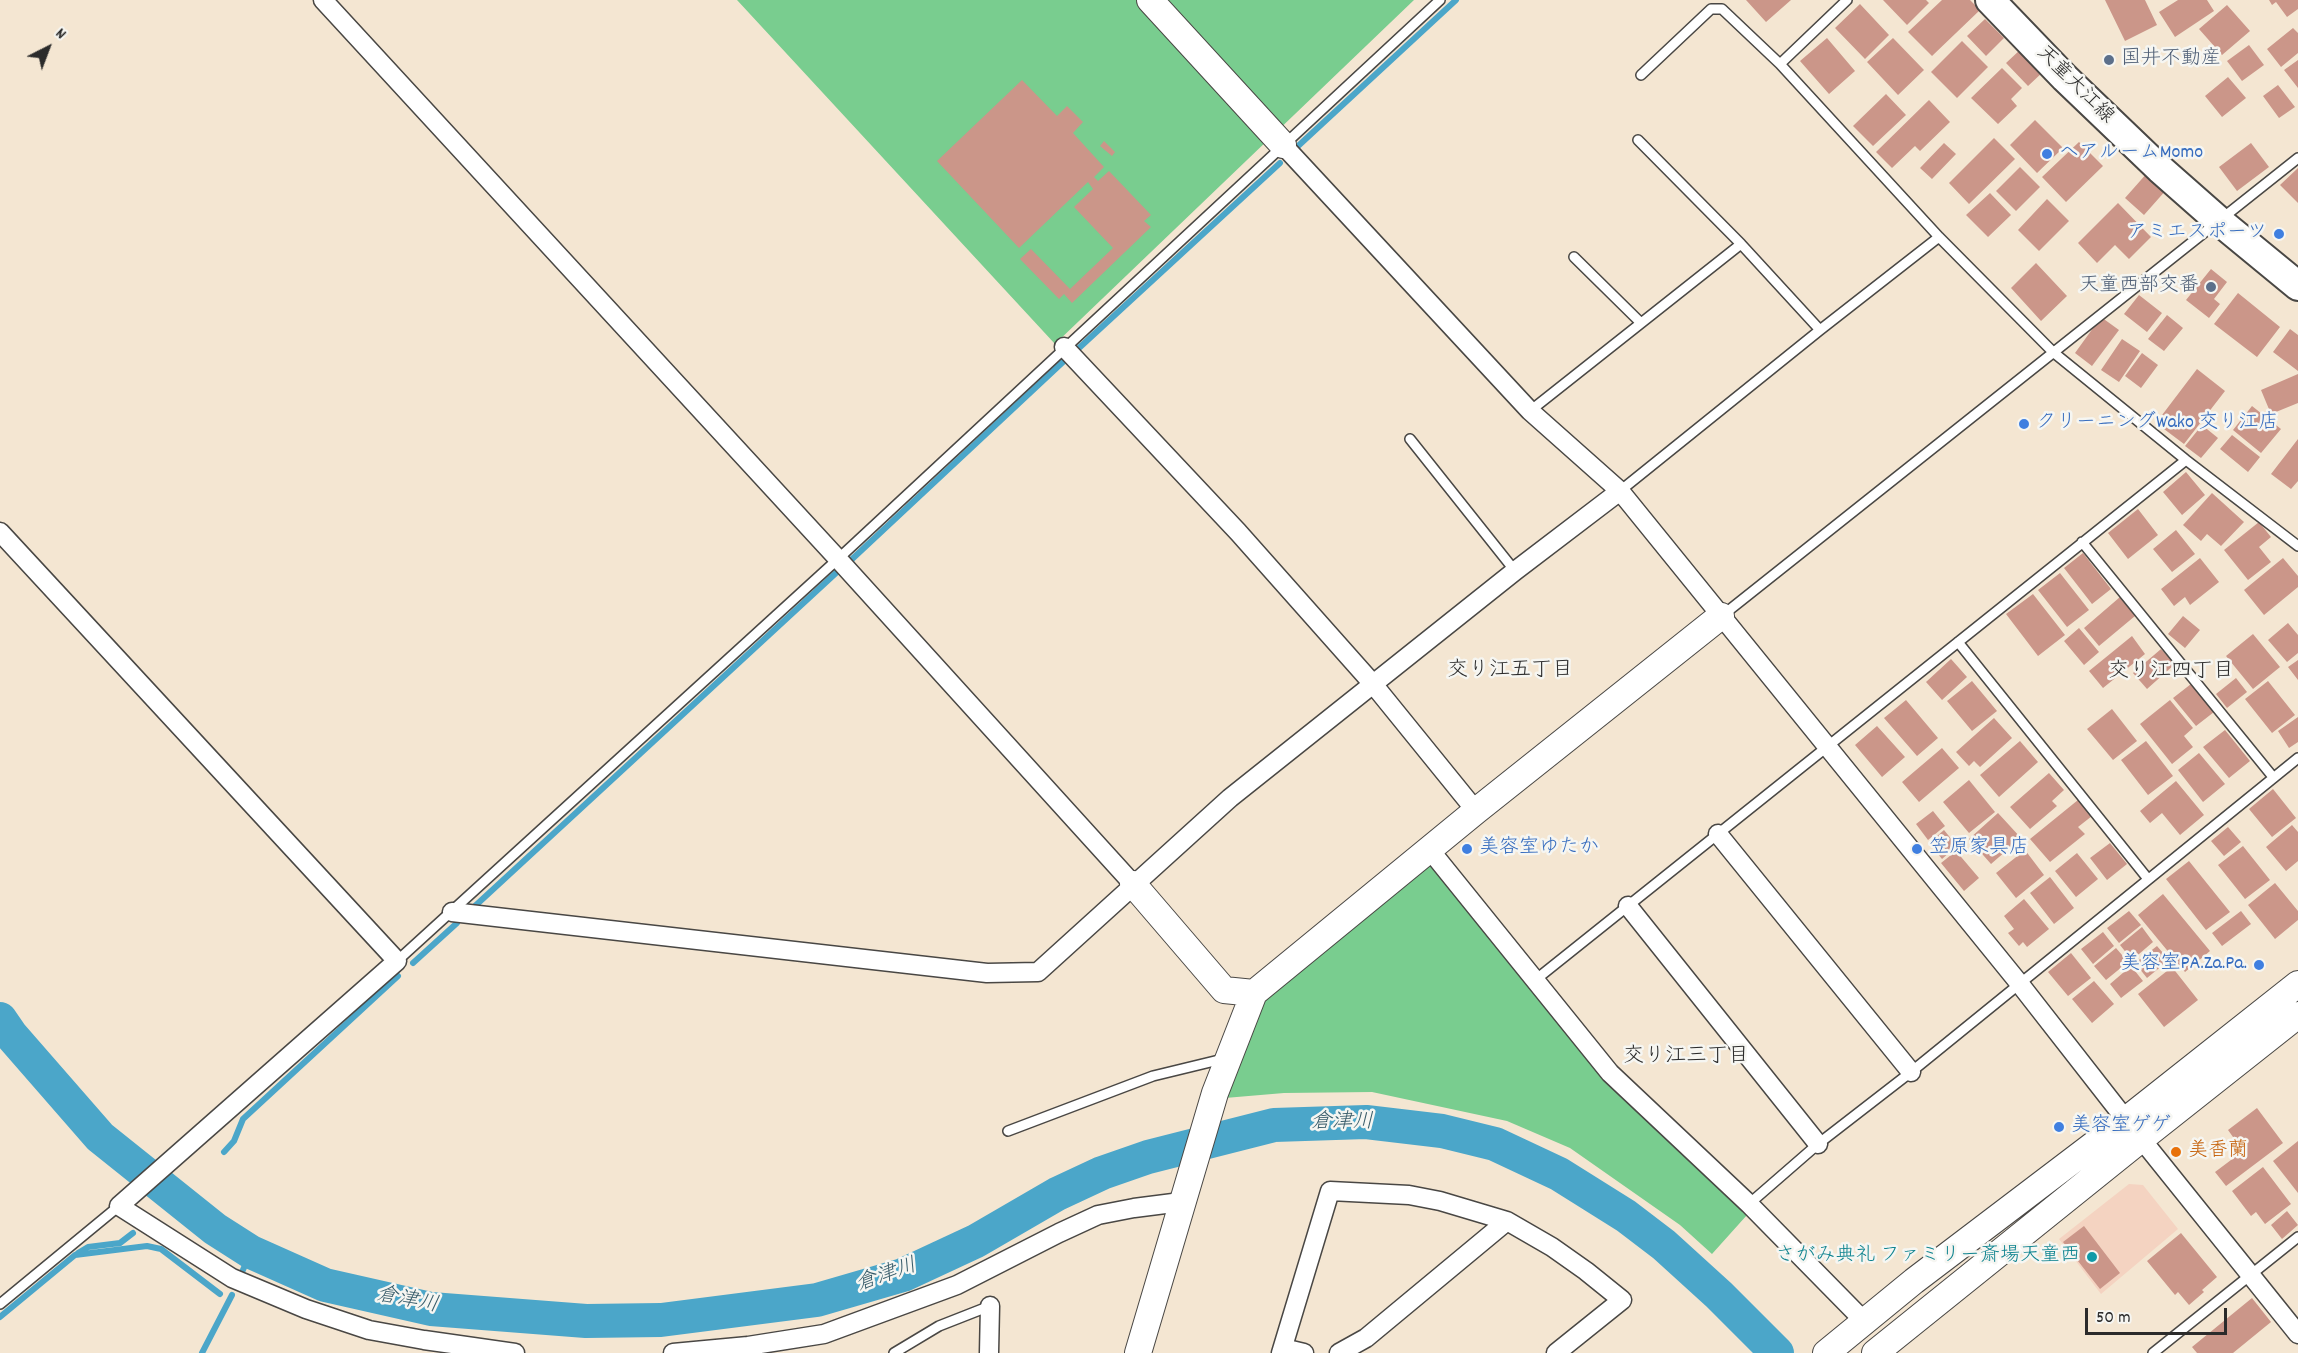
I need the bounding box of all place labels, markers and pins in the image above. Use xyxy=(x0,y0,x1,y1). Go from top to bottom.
place label: 国井不動産 xyxy=(2121,48,2221,72)
marker: 国井不動産 xyxy=(2102,53,2116,67)
place label: ヘアルームMomo xyxy=(2059,142,2203,166)
marker: ヘアルームMomo xyxy=(2040,147,2054,161)
place label: アミエスポーツ xyxy=(2127,222,2267,246)
marker: アミエスポーツ xyxy=(2272,227,2286,241)
place label: 天童西部交番 xyxy=(2079,275,2199,299)
marker: 天童西部交番 xyxy=(2204,280,2218,294)
place label: クリーニングWako 交り江店 xyxy=(2036,412,2279,436)
marker: クリーニングWako 交り江店 xyxy=(2017,417,2031,431)
place label: 美容室ゆたか xyxy=(1479,837,1599,861)
place label: 笠原家具店 xyxy=(1929,837,2029,861)
marker: 美容室ゆたか xyxy=(1460,842,1474,856)
marker: 笠原家具店 xyxy=(1910,842,1924,856)
place label: 美容室PA.Za.Pa. xyxy=(2120,953,2247,977)
marker: 美容室PA.Za.Pa. xyxy=(2252,958,2266,972)
place label: 美容室ゲゲ xyxy=(2071,1115,2171,1139)
marker: 美容室ゲゲ xyxy=(2052,1120,2066,1134)
place label: 美香蘭 xyxy=(2188,1140,2248,1164)
marker: 美香蘭 xyxy=(2169,1145,2183,1159)
place label: さがみ典礼 ファミリー斎場天童西 xyxy=(1775,1245,2080,1269)
marker: さがみ典礼 ファミリー斎場天童西 xyxy=(2085,1250,2099,1264)

